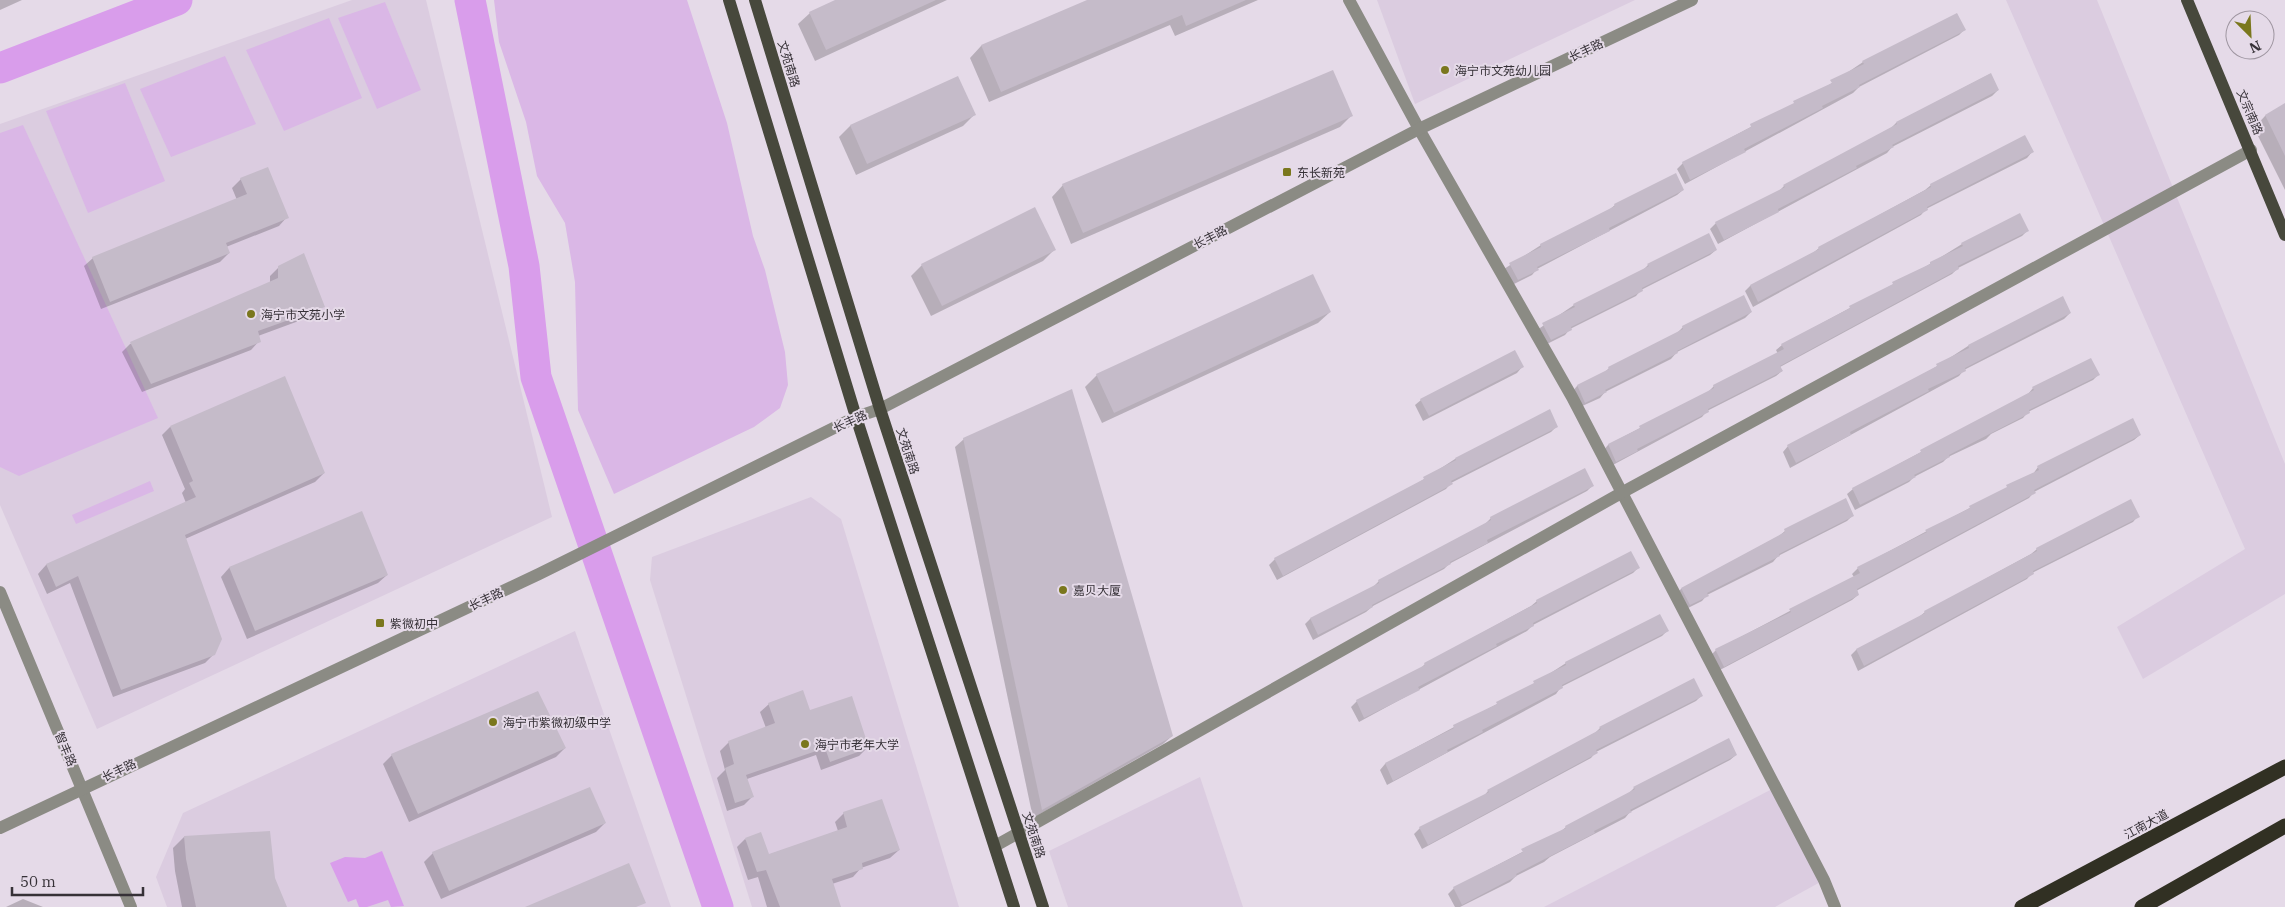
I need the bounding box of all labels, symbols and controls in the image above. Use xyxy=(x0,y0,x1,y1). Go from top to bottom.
north arrow xyxy=(2225,10,2275,60)
street label: 长丰路 xyxy=(1567,36,1605,64)
text: N xyxy=(2247,36,2264,57)
street label: 文苑南路 xyxy=(775,39,803,89)
place label: 海宁市文苑幼儿园 xyxy=(1455,63,1551,78)
marker: 海宁市文苑幼儿园 xyxy=(1439,64,1451,76)
street label: 文宗南路 xyxy=(2234,87,2266,137)
place label: 东长新苑 xyxy=(1297,165,1345,180)
marker: 东长新苑 xyxy=(1281,166,1293,178)
street label: 长丰路 xyxy=(1191,222,1229,252)
place label: 海宁市文苑小学 xyxy=(261,307,345,322)
marker: 海宁市文苑小学 xyxy=(245,308,257,320)
street label: 长丰路 xyxy=(830,407,870,435)
street label: 文苑南路 xyxy=(893,426,923,476)
place label: 嘉贝大厦 xyxy=(1073,583,1121,598)
marker: 嘉贝大厦 xyxy=(1057,584,1069,596)
street label: 长丰路 xyxy=(467,585,505,613)
place label: 紫微初中 xyxy=(390,616,438,631)
marker: 紫微初中 xyxy=(374,617,386,629)
place label: 海宁市紫微初级中学 xyxy=(503,715,611,730)
marker: 海宁市紫微初级中学 xyxy=(487,716,499,728)
street label: 智丰路 xyxy=(52,729,80,769)
place label: 海宁市老年大学 xyxy=(815,737,899,752)
marker: 海宁市老年大学 xyxy=(799,738,811,750)
street label: 长丰路 xyxy=(100,756,138,784)
street label: 江南大道 xyxy=(2121,806,2171,842)
street label: 文苑南路 xyxy=(1019,810,1049,860)
scale bar xyxy=(12,864,144,896)
text: 50 m xyxy=(20,872,56,891)

